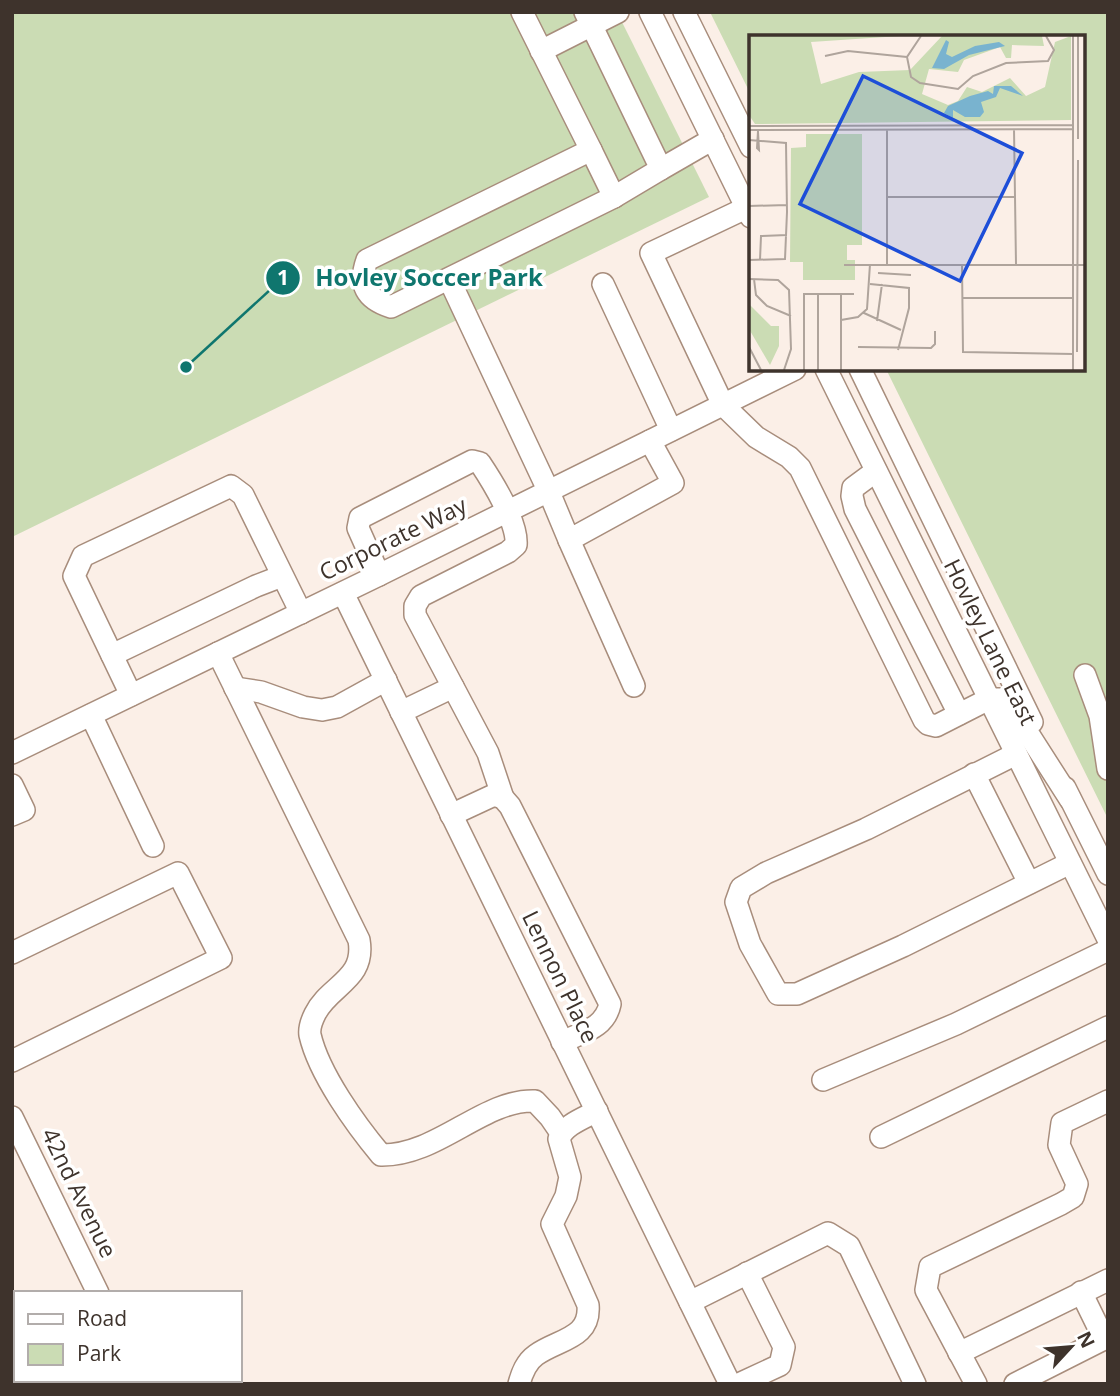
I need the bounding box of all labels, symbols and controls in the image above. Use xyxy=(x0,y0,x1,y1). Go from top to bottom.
inset map xyxy=(749,35,1085,371)
callout: Hovley Soccer Park xyxy=(266,255,557,300)
text: Hovley Soccer Park xyxy=(315,260,543,293)
text: 1 xyxy=(277,263,289,291)
street label: Corporate Way xyxy=(313,488,472,588)
street label: Hovley Lane East xyxy=(937,553,1045,730)
street label: Lennon Place xyxy=(515,905,607,1048)
street label: 42nd Avenue xyxy=(35,1122,125,1263)
legend xyxy=(14,1291,242,1382)
text: Road xyxy=(77,1304,127,1332)
north arrow xyxy=(1036,1312,1106,1382)
text: N xyxy=(1071,1327,1101,1352)
text: Park xyxy=(77,1339,121,1367)

